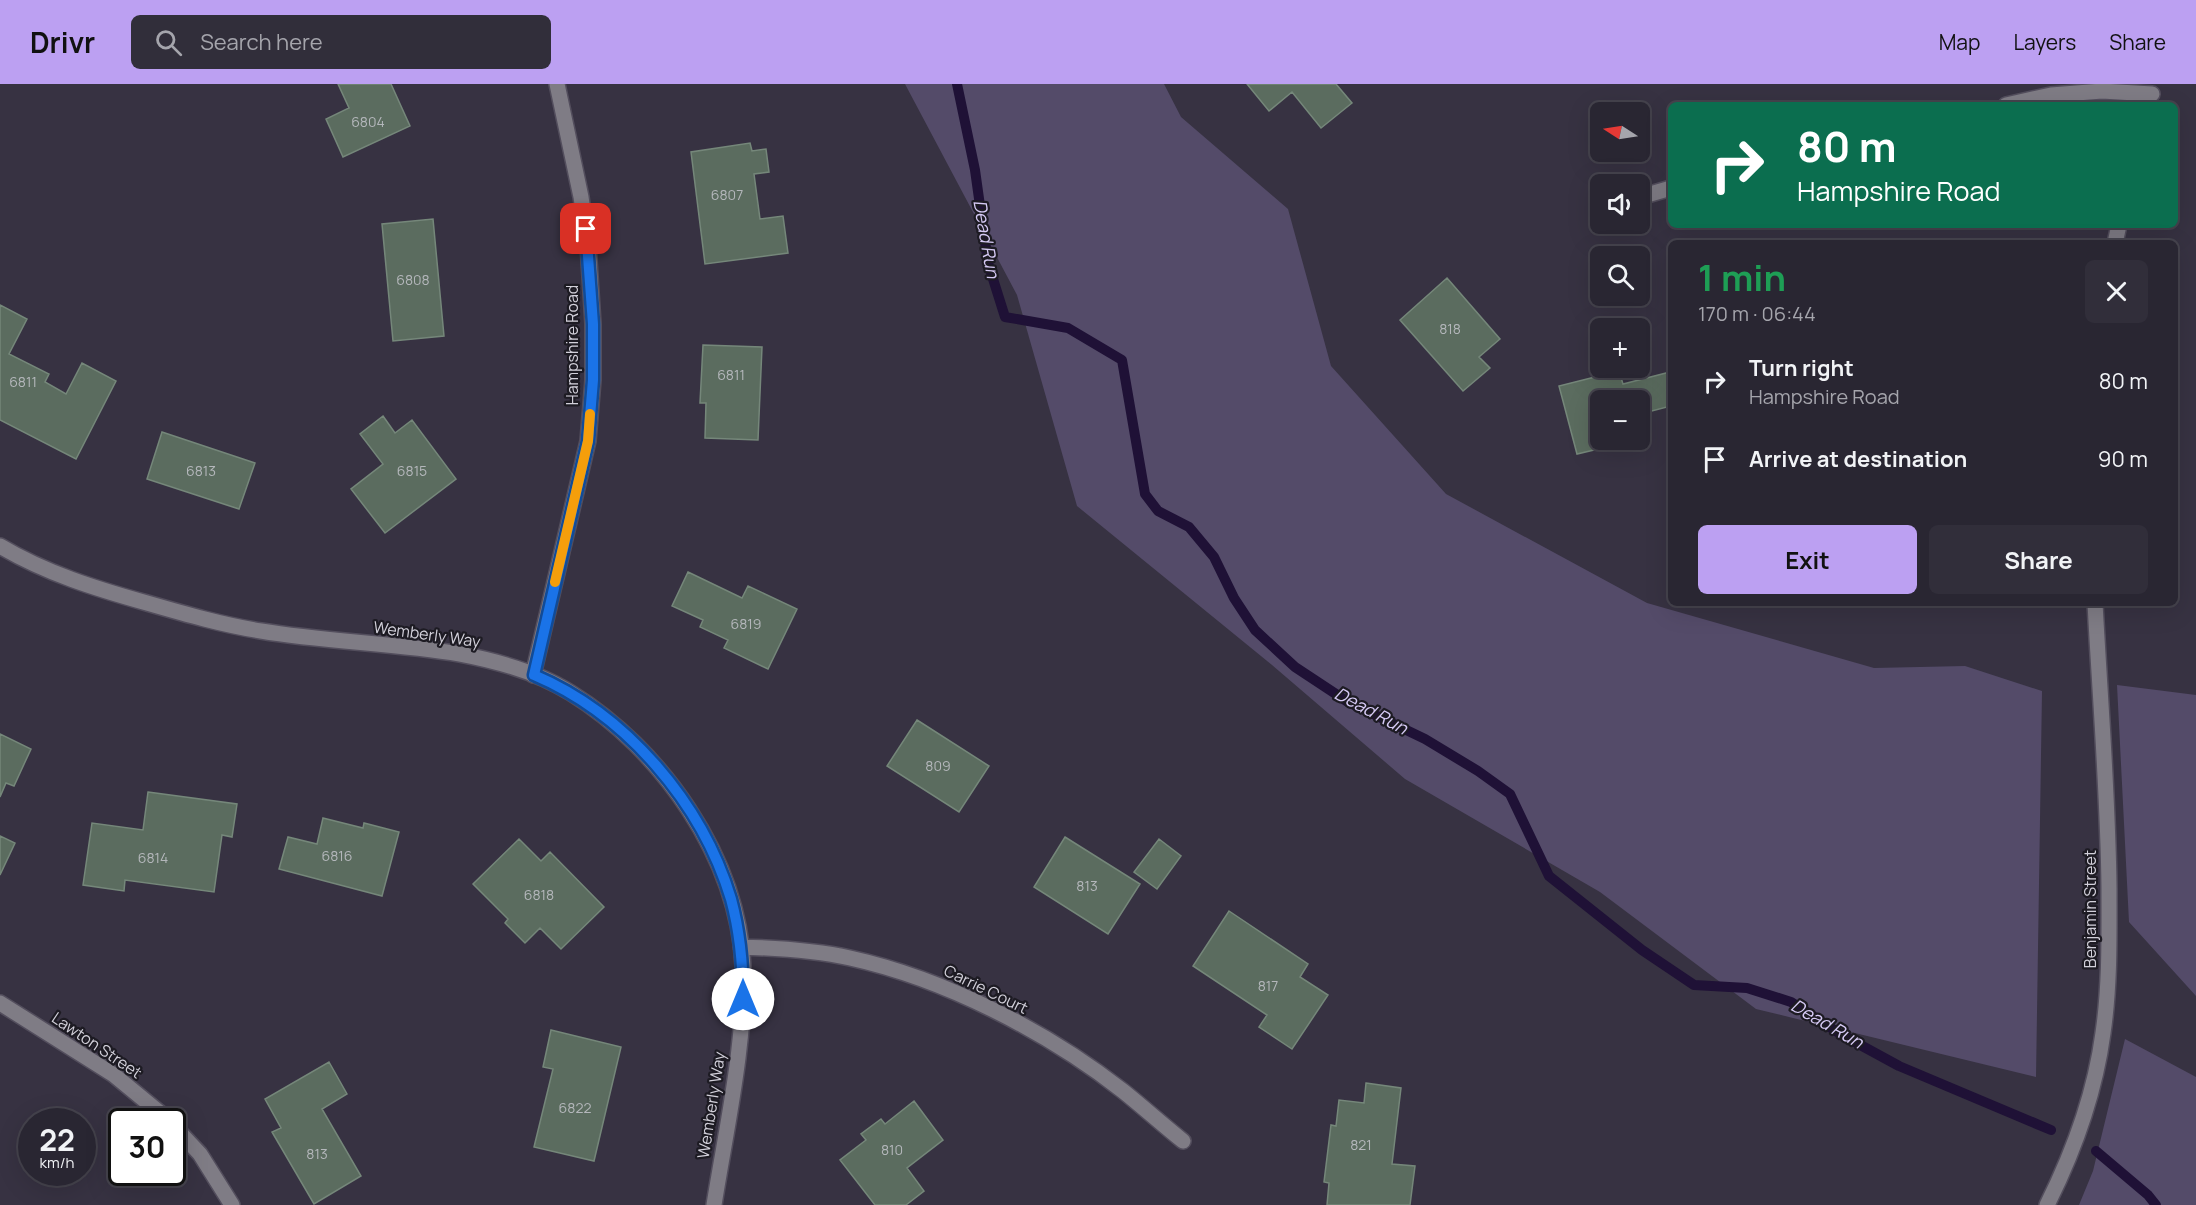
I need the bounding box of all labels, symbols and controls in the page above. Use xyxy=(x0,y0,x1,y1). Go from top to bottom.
search box xyxy=(131,15,551,69)
text: Drivr xyxy=(30,23,95,61)
icon: search xyxy=(152,26,185,59)
text: Search here xyxy=(200,27,323,57)
text: Map xyxy=(1939,28,1980,56)
text: Layers xyxy=(2013,28,2076,56)
text: Share xyxy=(2109,28,2166,56)
north arrow xyxy=(1590,102,1650,162)
map controls xyxy=(1590,102,1650,450)
house number: 6804 xyxy=(351,112,385,131)
text: 80 m xyxy=(1797,117,1897,175)
icon: right xyxy=(1698,126,1776,204)
text: Hampshire Road xyxy=(1797,172,2000,209)
button: sound xyxy=(1590,174,1650,234)
house number: 6807 xyxy=(711,185,743,204)
water label: Dead Run xyxy=(968,198,1006,281)
pin xyxy=(560,203,611,254)
icon: arrive xyxy=(569,212,602,245)
button: search xyxy=(1590,246,1650,306)
text: 1 min xyxy=(1698,253,1786,302)
button: close xyxy=(2085,260,2148,323)
house number: 6808 xyxy=(396,270,430,289)
street label: Hampshire Road xyxy=(561,285,583,405)
text: 170 m · 06:44 xyxy=(1698,300,1816,327)
button: + xyxy=(1590,318,1650,378)
house number: 818 xyxy=(1439,319,1461,338)
text: Turn right xyxy=(1749,353,1854,383)
house number: 6811 xyxy=(717,365,745,384)
icon: right xyxy=(1698,365,1731,398)
text: 80 m xyxy=(2099,366,2148,396)
house number: 6811 xyxy=(9,372,37,391)
text: Hampshire Road xyxy=(1749,383,1900,410)
button: − xyxy=(1590,390,1650,450)
icon: arrive xyxy=(1698,443,1731,476)
text: Arrive at destination xyxy=(1749,444,1967,474)
text: 90 m xyxy=(2098,444,2148,474)
house number: 6813 xyxy=(186,461,216,480)
house number: 6815 xyxy=(397,461,427,480)
button: Exit xyxy=(1698,525,1917,594)
button: Share xyxy=(1929,525,2148,594)
house number: 6819 xyxy=(731,614,761,633)
street label: Wemberly Way xyxy=(372,616,482,652)
water label: Dead Run xyxy=(1331,681,1413,740)
house number: 809 xyxy=(925,756,951,775)
house number: 6816 xyxy=(322,846,352,865)
house number: 6814 xyxy=(138,848,168,867)
street label: Benjamin Street xyxy=(2079,850,2101,968)
house number: 813 xyxy=(1076,876,1098,895)
house number: 6818 xyxy=(524,885,554,904)
street label: Carrie Court xyxy=(940,959,1032,1019)
position arrow xyxy=(711,967,775,1031)
house number: 817 xyxy=(1258,976,1278,995)
water label: Dead Run xyxy=(1787,993,1869,1054)
street label: Lawton Street xyxy=(48,1007,146,1083)
street label: Wemberly Way xyxy=(692,1050,730,1160)
house number: 6822 xyxy=(559,1098,591,1117)
speed limit sign: 30 xyxy=(108,1108,186,1186)
text: 22 xyxy=(39,1119,75,1160)
house number: 821 xyxy=(1350,1135,1372,1154)
house number: 810 xyxy=(881,1140,903,1159)
house number: 813 xyxy=(306,1144,328,1163)
text: km/h xyxy=(40,1152,74,1173)

